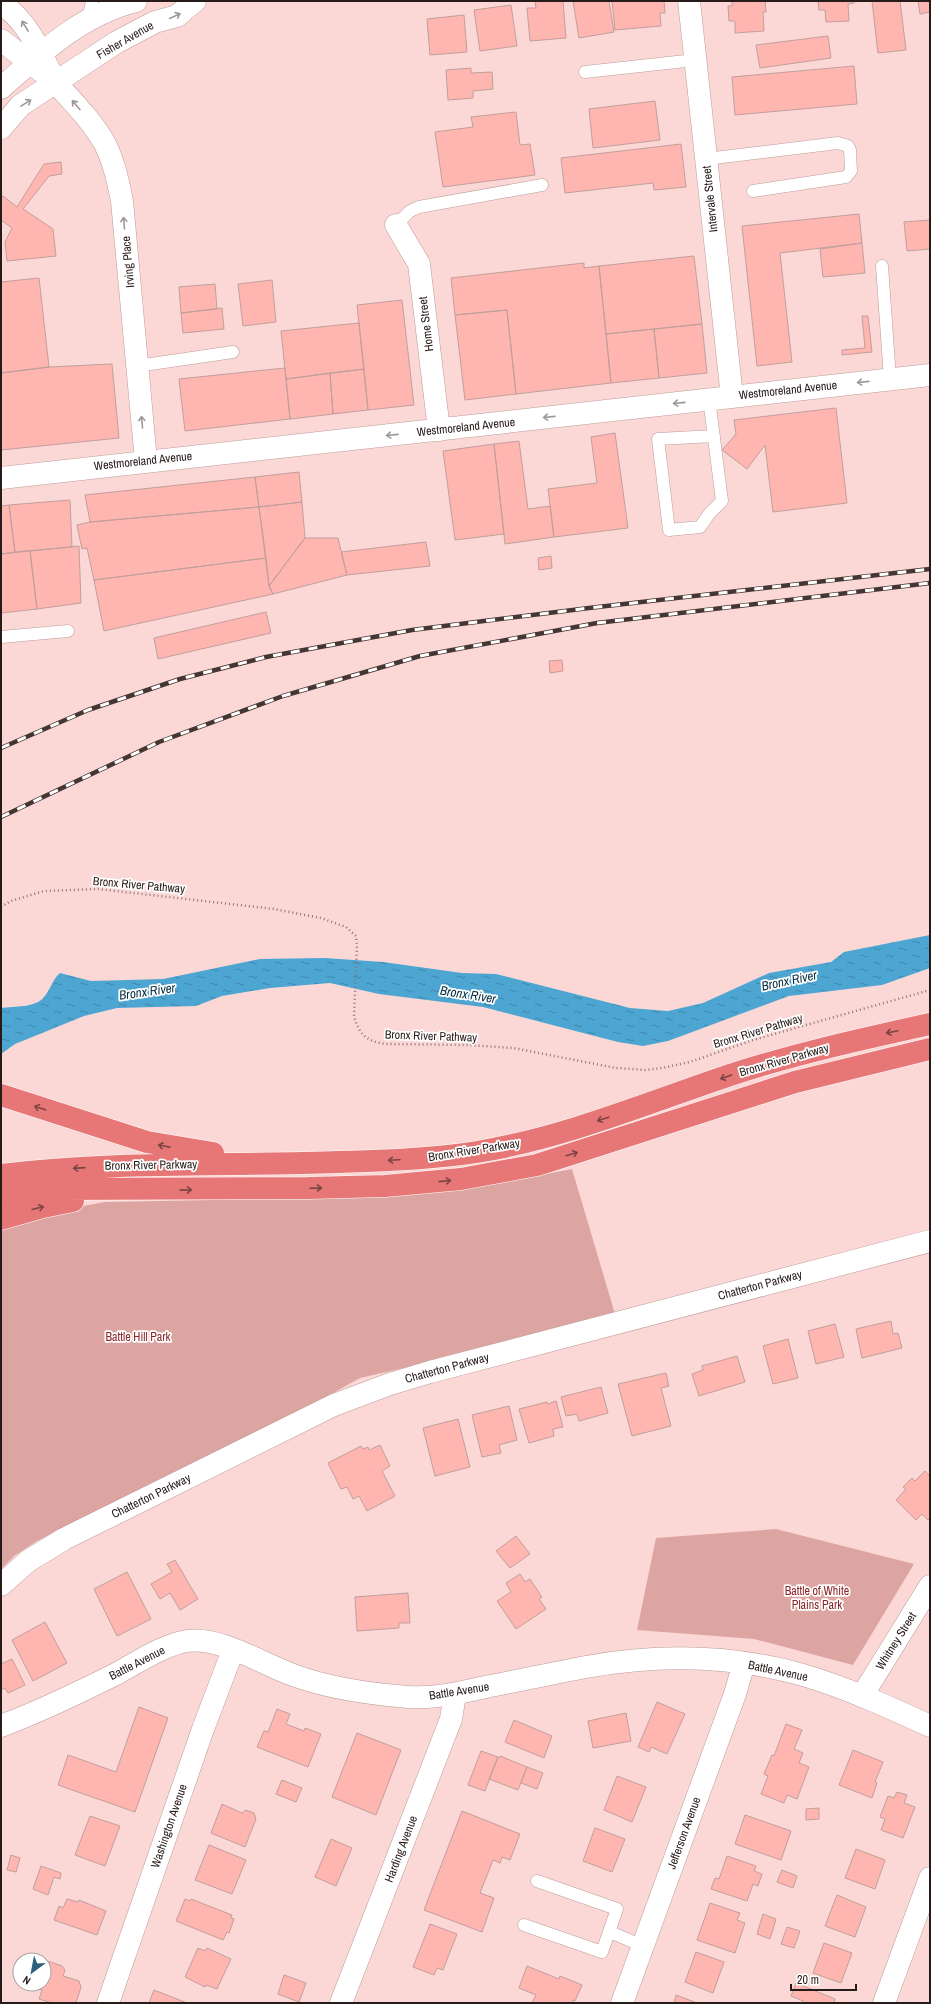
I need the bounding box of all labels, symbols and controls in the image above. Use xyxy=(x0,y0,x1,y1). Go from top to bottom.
one-way arrow xyxy=(169,12,181,19)
street label: Fisher Avenue xyxy=(94,17,156,63)
one-way arrow xyxy=(20,20,28,32)
one-way arrow xyxy=(20,98,32,106)
one-way arrow xyxy=(71,100,80,111)
street label: Intervale Street xyxy=(699,165,721,233)
one-way arrow xyxy=(120,217,128,230)
street label: Irving Place xyxy=(118,235,138,289)
street label: Home Street xyxy=(415,295,437,352)
street label: Westmoreland Avenue xyxy=(738,377,838,403)
one-way arrow xyxy=(857,378,870,386)
one-way arrow xyxy=(672,399,685,406)
one-way arrow xyxy=(543,413,556,421)
street label: Westmoreland Avenue xyxy=(416,414,516,440)
one-way arrow xyxy=(138,416,146,429)
one-way arrow xyxy=(386,431,399,438)
street label: Westmoreland Avenue xyxy=(93,448,193,474)
street label: Bronx River Pathway xyxy=(92,873,186,897)
water label: Bronx River xyxy=(760,966,819,995)
water label: Bronx River xyxy=(118,979,177,1004)
water label: Bronx River xyxy=(439,982,497,1007)
street label: Bronx River Pathway xyxy=(711,1010,805,1052)
street label: Bronx River Pathway xyxy=(385,1026,478,1046)
one-way arrow xyxy=(886,1029,899,1037)
street label: Bronx River Parkway xyxy=(737,1040,831,1080)
one-way arrow xyxy=(720,1074,733,1081)
one-way arrow xyxy=(33,1104,46,1111)
one-way arrow xyxy=(597,1115,609,1123)
street label: Bronx River Parkway xyxy=(427,1135,521,1165)
one-way arrow xyxy=(158,1141,171,1149)
one-way arrow xyxy=(566,1150,579,1157)
street label: Bronx River Parkway xyxy=(105,1156,197,1174)
one-way arrow xyxy=(388,1156,401,1163)
one-way arrow xyxy=(73,1165,86,1172)
one-way arrow xyxy=(438,1177,451,1184)
one-way arrow xyxy=(309,1184,322,1192)
one-way arrow xyxy=(179,1186,192,1194)
one-way arrow xyxy=(32,1203,45,1211)
street label: Chatterton Parkway xyxy=(716,1266,804,1304)
park label: Battle Hill Park xyxy=(105,1329,171,1345)
street label: Chatterton Parkway xyxy=(403,1349,491,1387)
street label: Chatterton Parkway xyxy=(109,1470,193,1522)
park label: Battle of White Plains Park xyxy=(785,1583,849,1613)
street label: Whitney Street xyxy=(872,1609,920,1673)
street label: Battle Avenue xyxy=(106,1642,168,1684)
street label: Battle Avenue xyxy=(747,1657,809,1685)
street label: Battle Avenue xyxy=(428,1678,490,1704)
street label: Washington Avenue xyxy=(147,1782,191,1870)
street label: Jefferson Avenue xyxy=(664,1795,704,1871)
street label: Harding Avenue xyxy=(381,1813,421,1885)
north arrow xyxy=(12,1952,52,1992)
scale bar xyxy=(791,1966,856,1992)
text: 20 m xyxy=(797,1972,819,1988)
text: N xyxy=(20,1973,33,1988)

